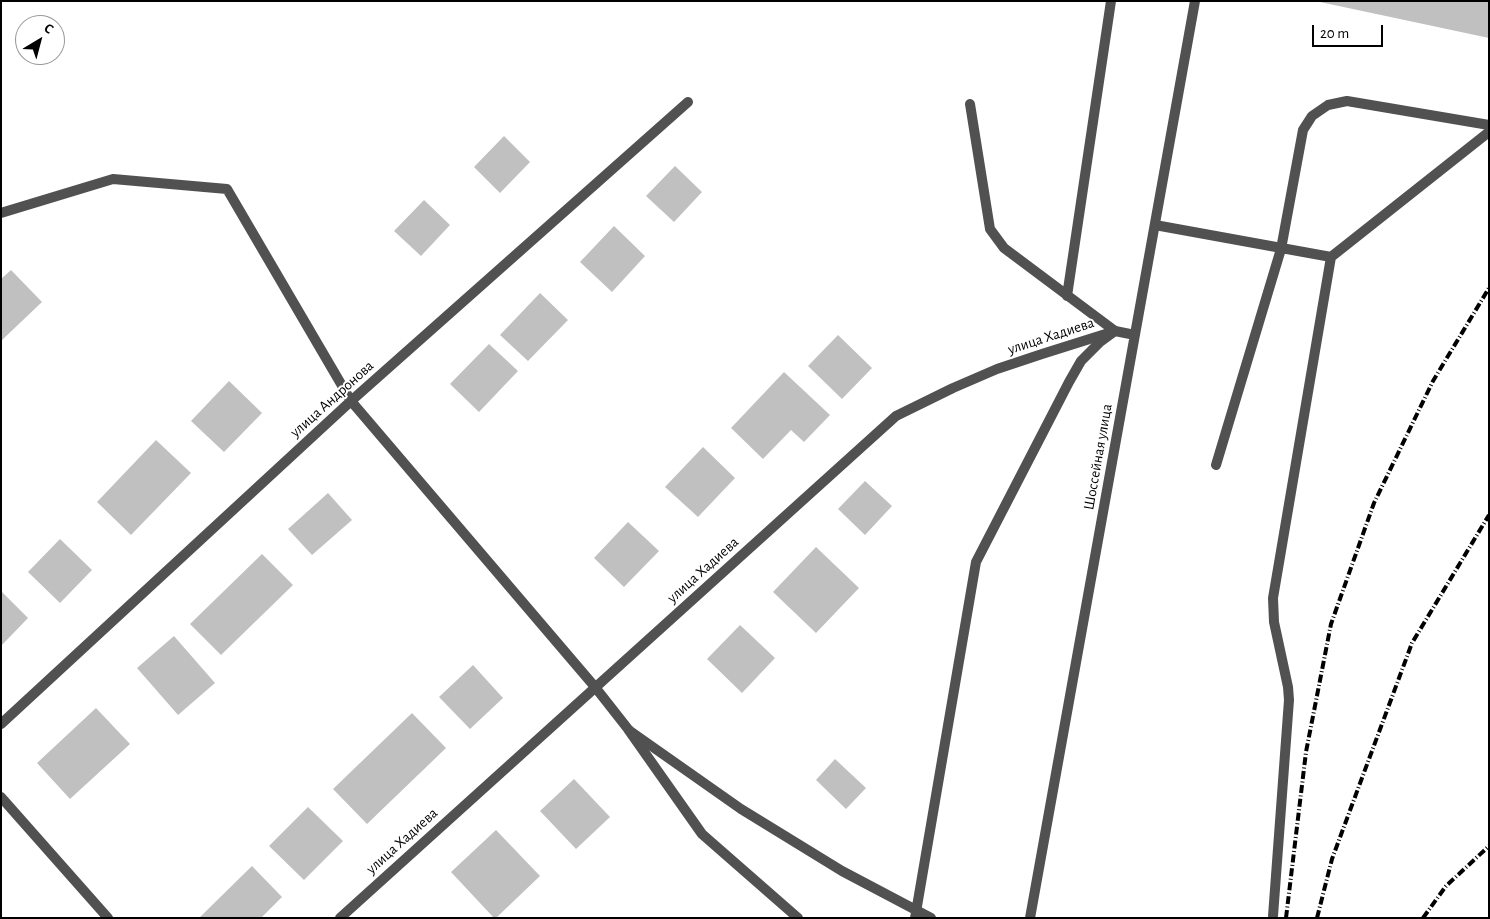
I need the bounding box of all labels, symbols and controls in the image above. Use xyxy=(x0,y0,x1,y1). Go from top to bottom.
north arrow xyxy=(15,15,65,65)
scale bar xyxy=(1315,15,1386,47)
text: С xyxy=(41,21,56,37)
text: 20 m xyxy=(1320,26,1349,41)
street label: улица Хадиева xyxy=(1005,314,1097,358)
street label: улица Андронова xyxy=(287,357,377,441)
street label: Шоссейная улица xyxy=(1080,402,1116,512)
street label: улица Хадиева xyxy=(664,533,742,607)
street label: улица Хадиева xyxy=(363,804,441,878)

